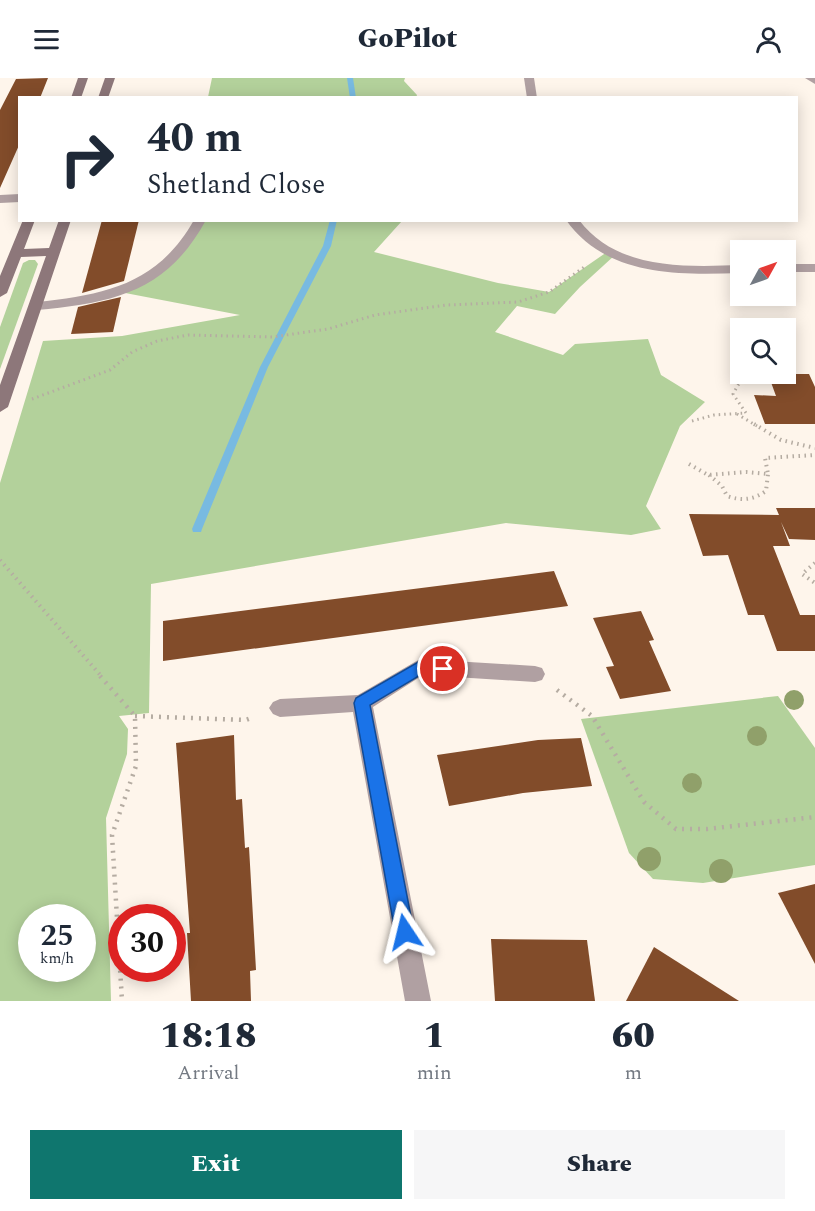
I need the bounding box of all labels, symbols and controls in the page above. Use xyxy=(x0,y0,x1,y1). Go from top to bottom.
text: GoPilot xyxy=(358,18,457,60)
icon: menu xyxy=(30,23,63,56)
icon: person xyxy=(752,23,785,56)
text: 40 m xyxy=(147,107,242,170)
icon: right xyxy=(48,120,126,198)
text: Shetland Close xyxy=(147,164,325,206)
north arrow xyxy=(730,240,796,306)
map controls xyxy=(730,240,796,384)
button: search xyxy=(730,318,796,384)
pin xyxy=(417,643,468,694)
icon: arrive xyxy=(426,652,459,685)
position arrow xyxy=(373,900,437,964)
speed limit sign: 30 xyxy=(108,904,186,982)
text: 25 xyxy=(40,913,74,959)
text: km/h xyxy=(40,947,74,970)
text: 18:18 xyxy=(160,1009,257,1064)
text: 1 xyxy=(423,1009,445,1064)
text: 60 xyxy=(612,1009,655,1064)
text: Arrival xyxy=(177,1058,239,1088)
text: min xyxy=(417,1058,452,1088)
text: m xyxy=(625,1058,642,1088)
button: Exit xyxy=(30,1130,402,1199)
button: Share xyxy=(414,1130,785,1199)

